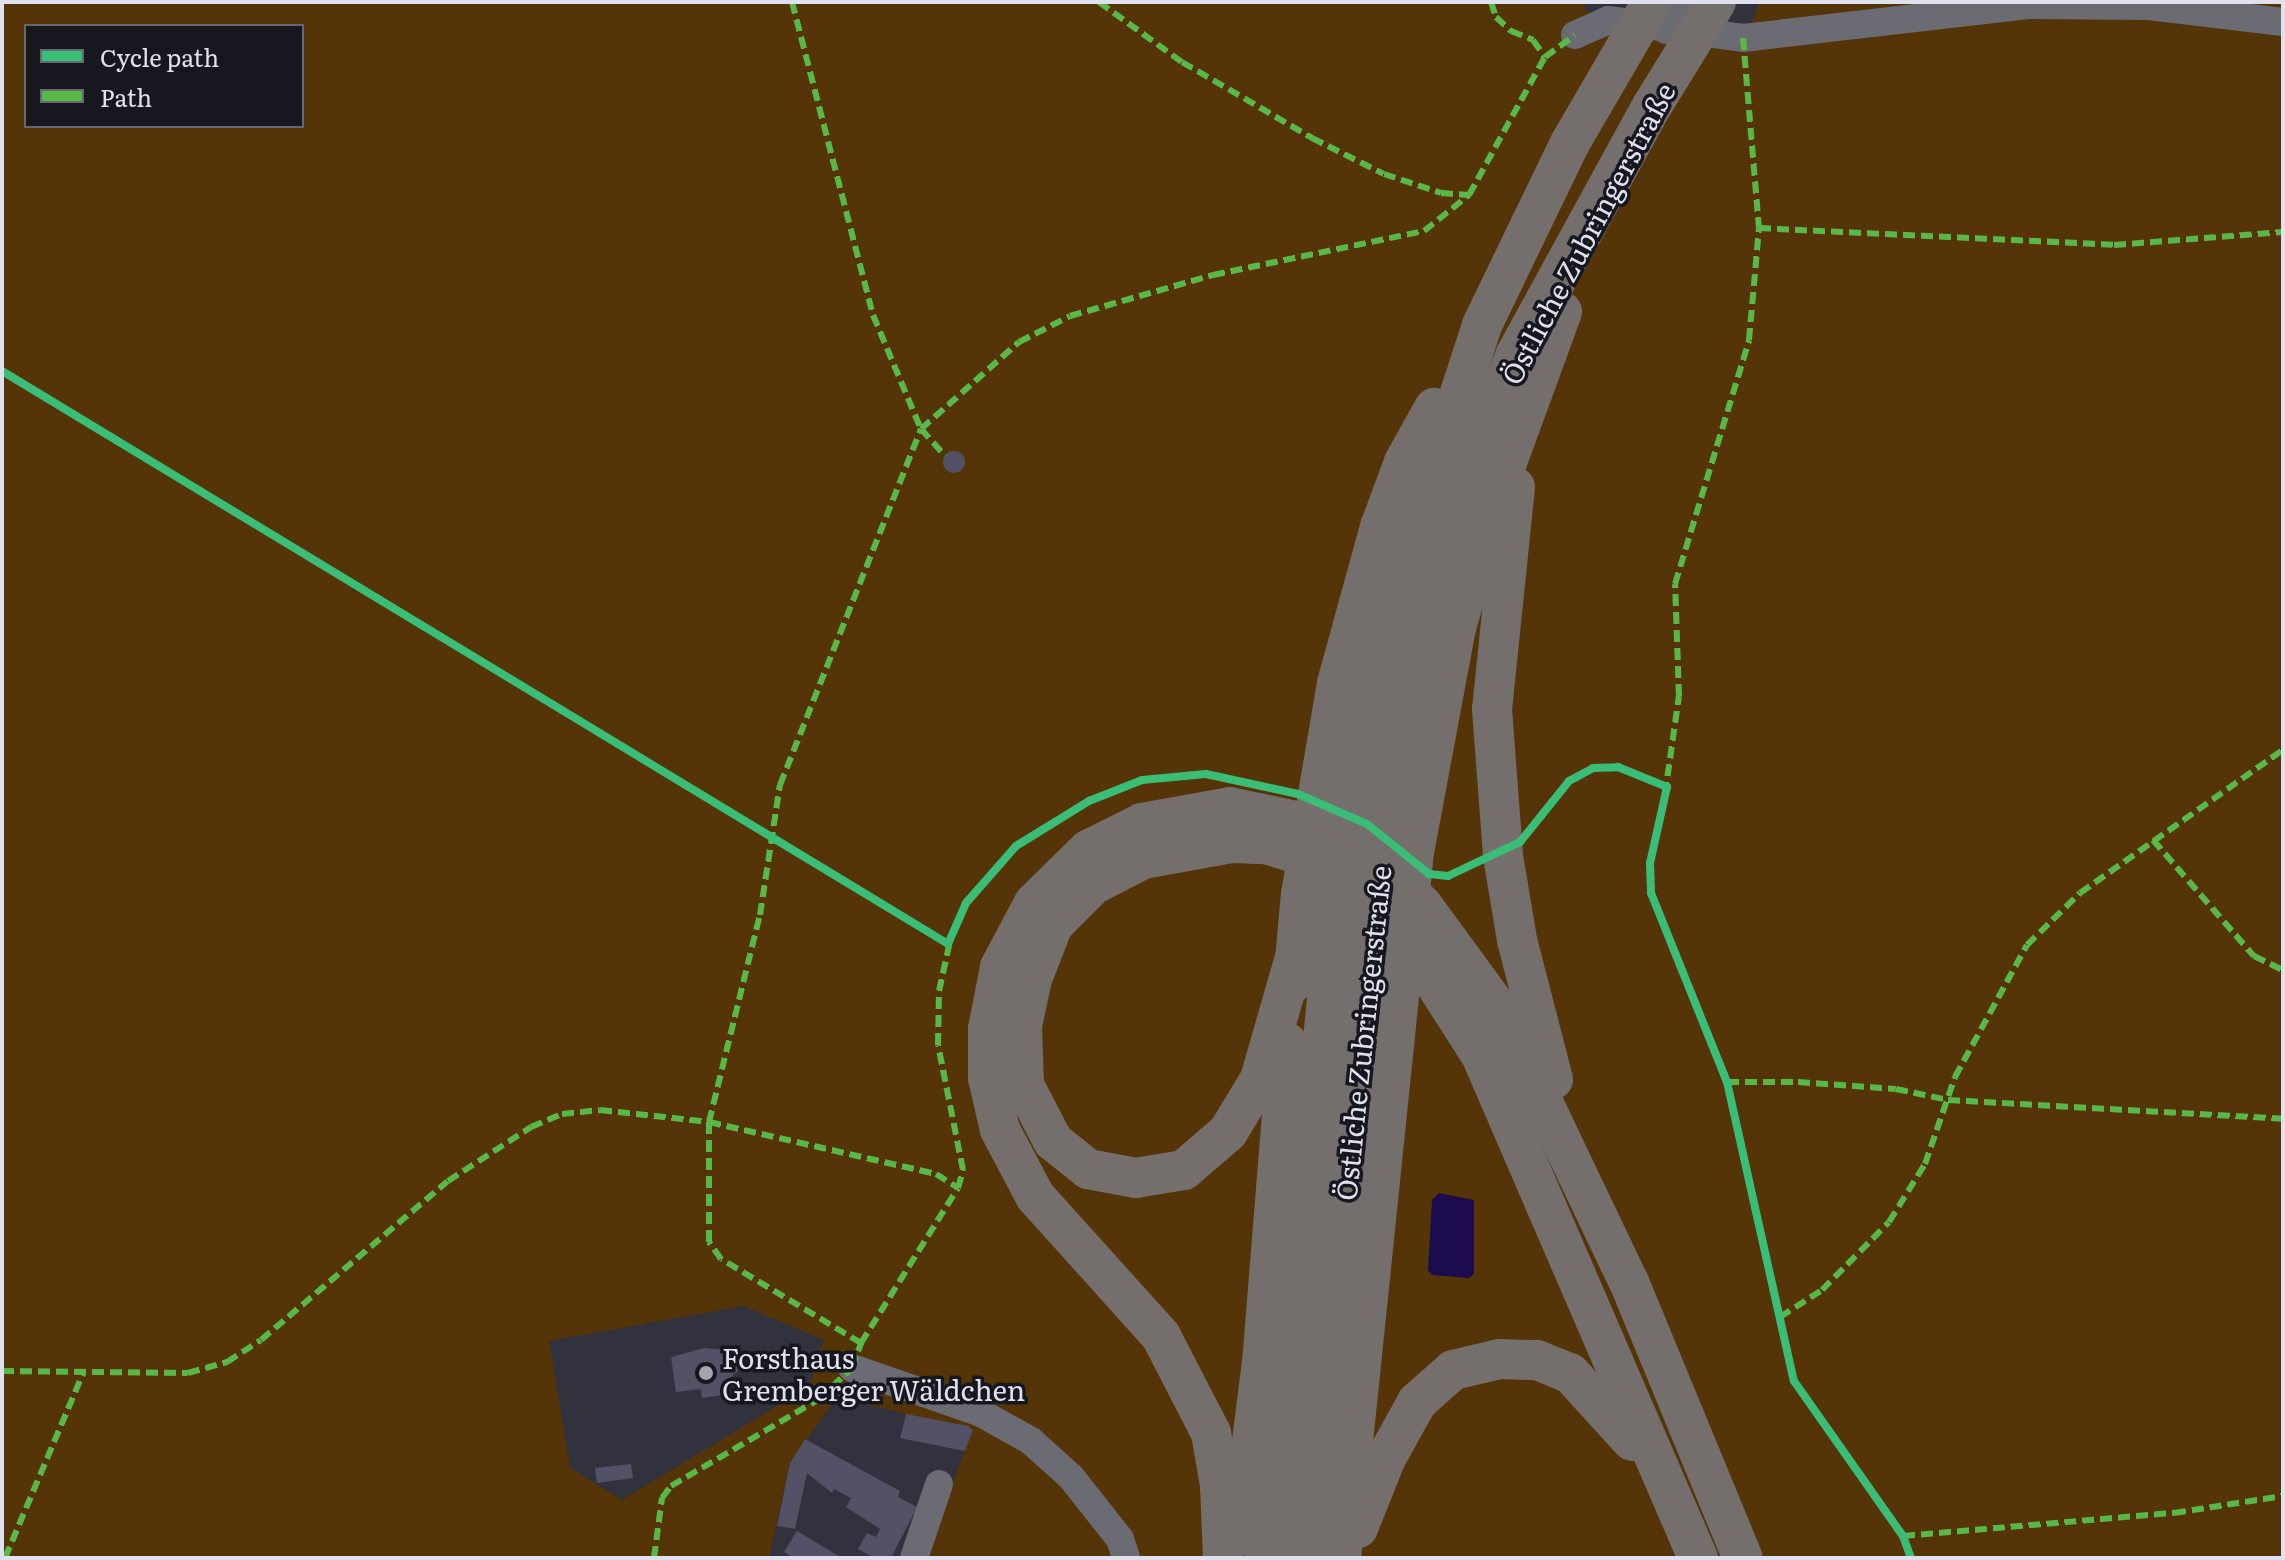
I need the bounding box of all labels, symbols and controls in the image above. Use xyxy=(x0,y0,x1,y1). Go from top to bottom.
legend xyxy=(24,24,304,128)
text: Cycle path xyxy=(100,39,219,74)
street label: Östliche Zubringerstraße xyxy=(1493,77,1681,389)
text: Path xyxy=(100,79,152,114)
street label: Östliche Zubringerstraße xyxy=(1328,864,1396,1202)
place label: Forsthaus Gremberger Wäldchen xyxy=(722,1340,1025,1406)
marker: Forsthaus Gremberger Wäldchen xyxy=(697,1364,715,1382)

